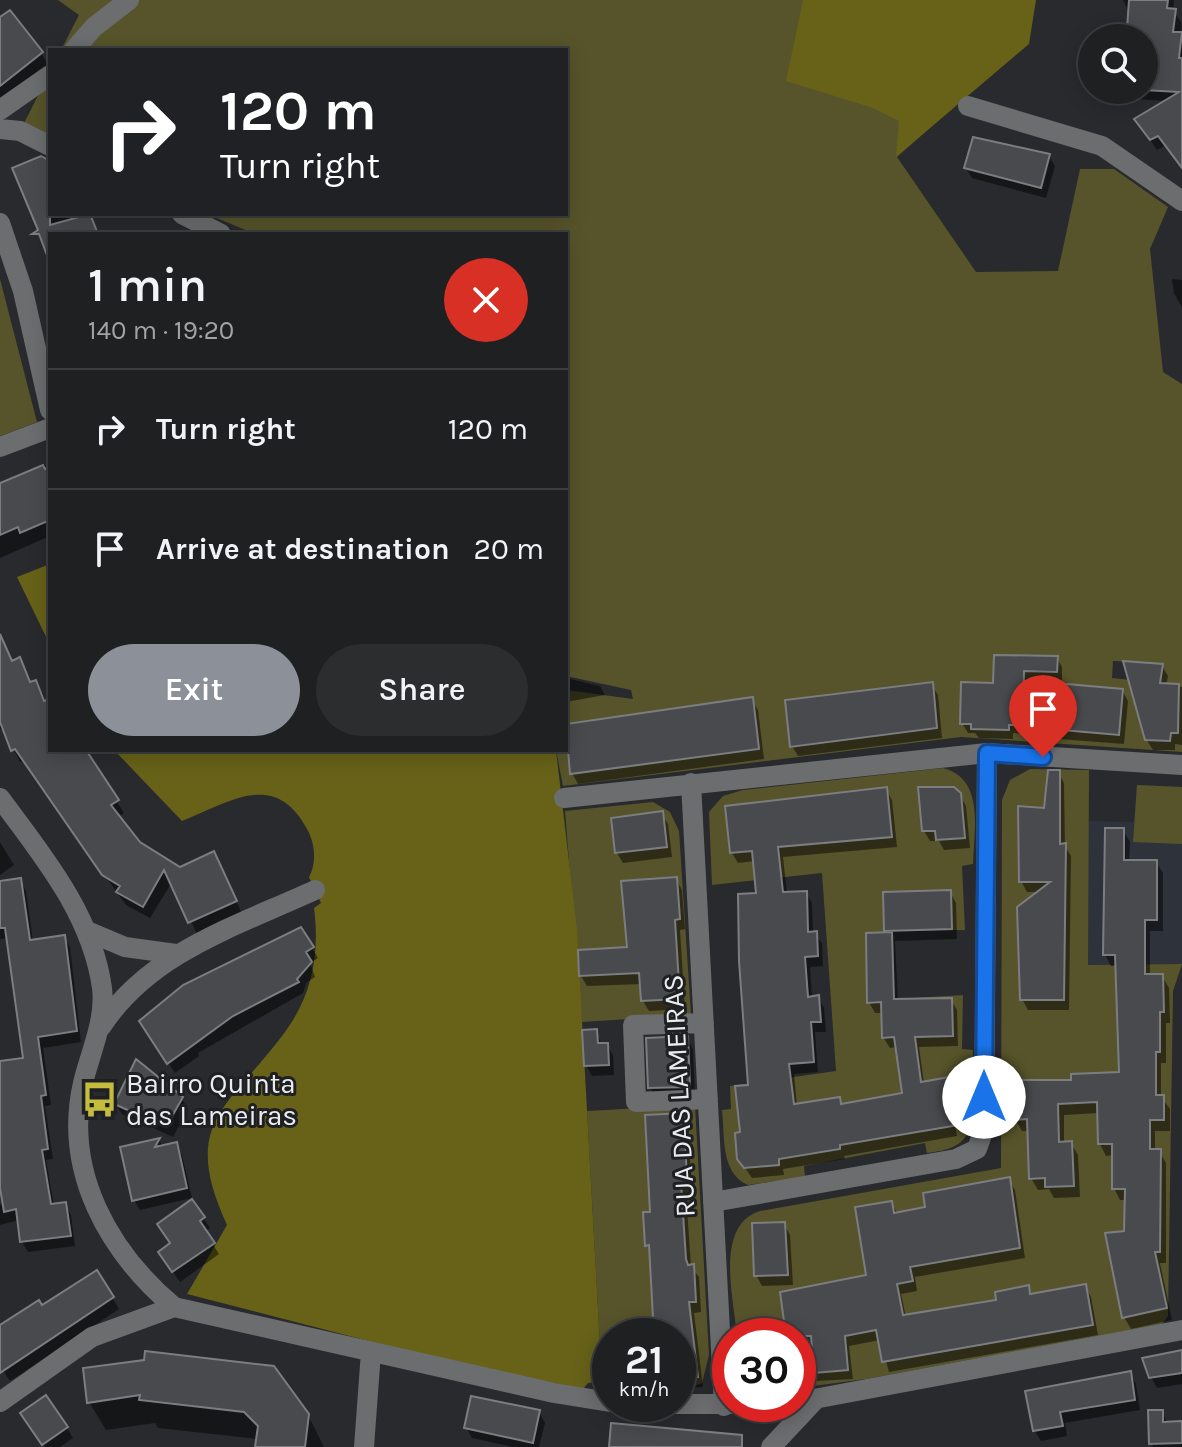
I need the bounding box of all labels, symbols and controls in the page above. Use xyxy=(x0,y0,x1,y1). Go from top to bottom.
map controls xyxy=(1078,24,1158,104)
button: search xyxy=(1078,24,1158,104)
text: 120 m xyxy=(220,78,377,143)
icon: right xyxy=(88,80,192,184)
text: Turn right xyxy=(220,145,380,187)
text: 1 min xyxy=(88,257,207,313)
button: close xyxy=(444,258,528,342)
text: 140 m · 19:20 xyxy=(88,315,234,346)
icon: right xyxy=(88,407,132,451)
text: Turn right xyxy=(156,411,296,447)
text: 120 m xyxy=(448,411,528,447)
icon: arrive xyxy=(88,527,132,571)
text: Arrive at destination xyxy=(156,531,450,567)
text: 20 m xyxy=(474,531,544,567)
button: Exit xyxy=(88,644,300,736)
button: Share xyxy=(316,644,528,736)
pin xyxy=(1009,675,1077,757)
icon: arrive xyxy=(1021,687,1065,731)
street label: RUA DAS LAMEIRAS xyxy=(656,974,702,1218)
position arrow xyxy=(942,1055,1026,1139)
place label: Bairro Quinta das Lameiras xyxy=(126,1067,297,1132)
bus stop icon: Bairro Quinta das Lameiras xyxy=(81,1080,119,1118)
speed limit sign: 30 xyxy=(712,1318,816,1422)
text: 21 xyxy=(625,1336,663,1383)
text: km/h xyxy=(619,1378,669,1401)

